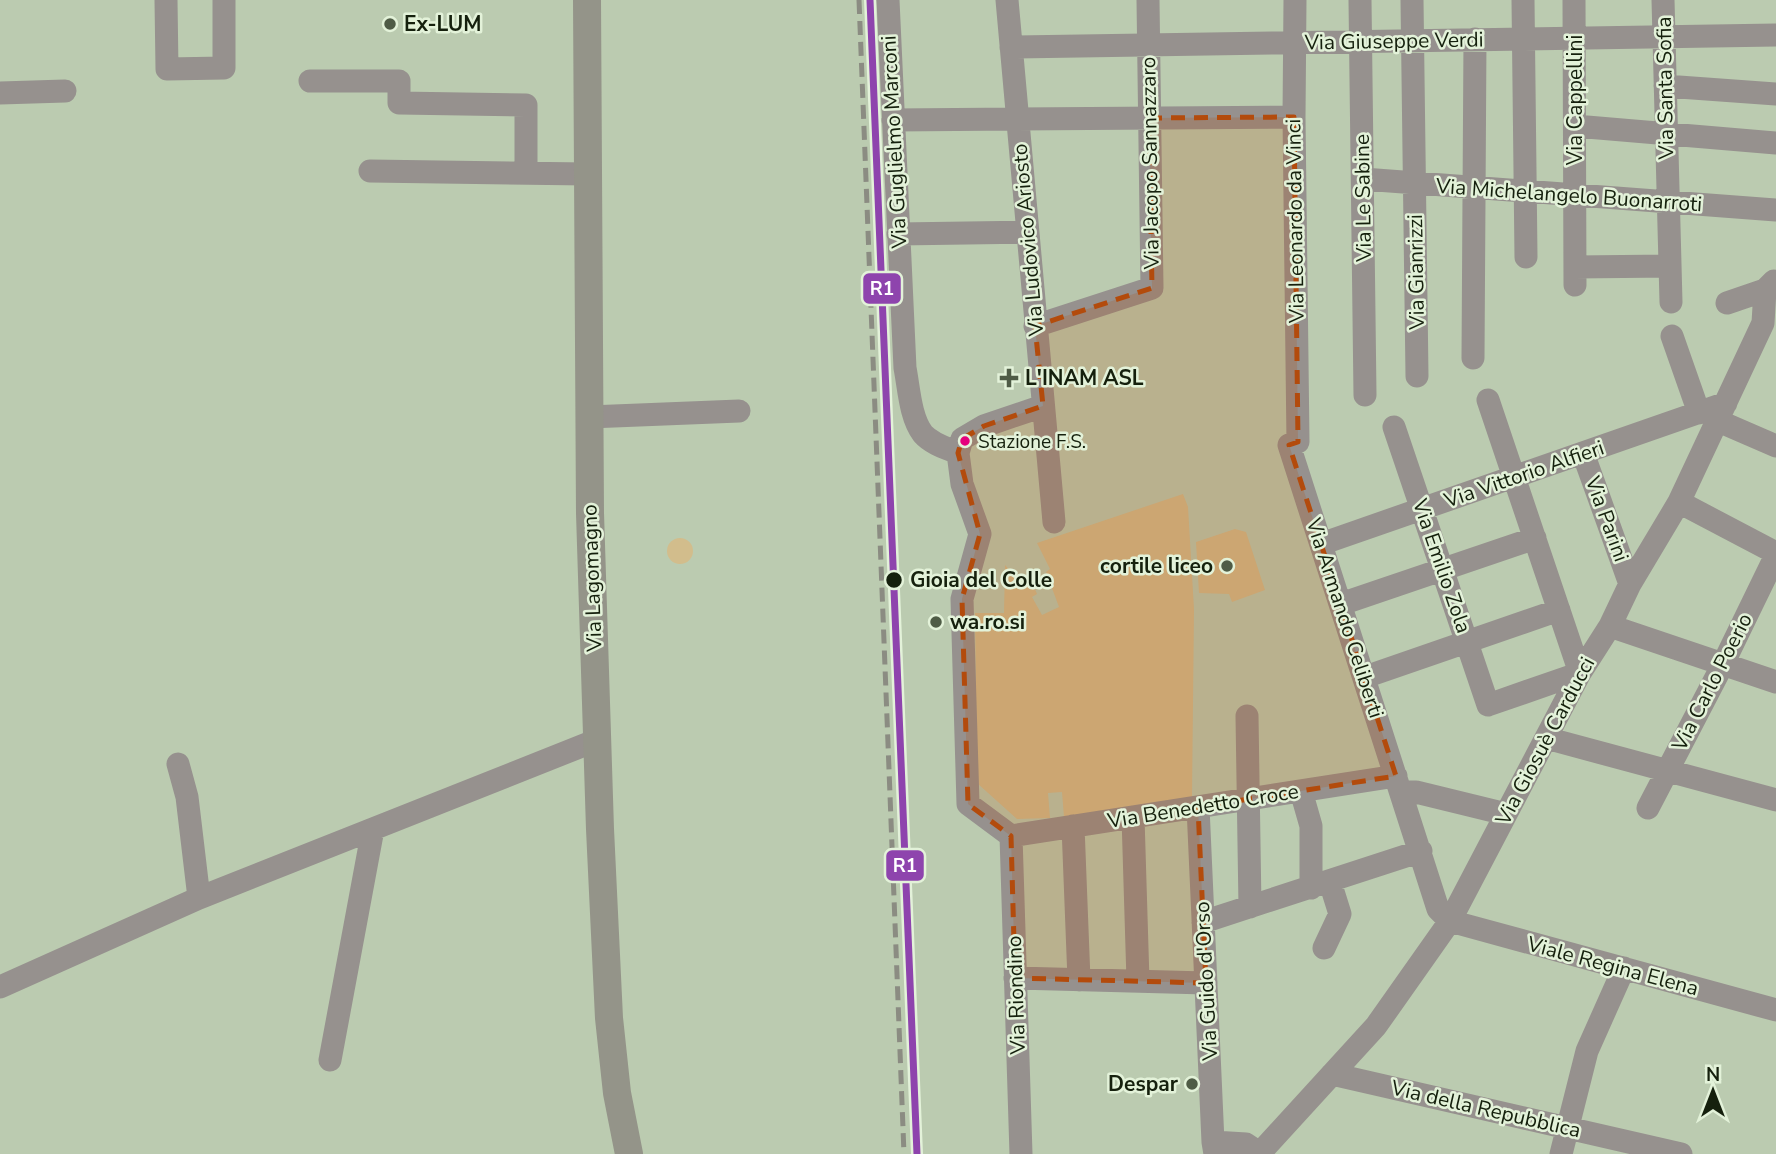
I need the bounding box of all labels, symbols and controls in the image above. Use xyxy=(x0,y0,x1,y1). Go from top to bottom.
place label: Ex-LUM xyxy=(404,10,482,38)
marker: Ex-LUM xyxy=(382,16,398,32)
street label: Via Santa Sofia xyxy=(1650,16,1680,161)
street label: Via Giuseppe Verdi xyxy=(1303,25,1484,57)
street label: Via Guglielmo Marconi xyxy=(874,35,914,250)
street label: Via Cappellini xyxy=(1561,35,1589,166)
street label: Via Jacopo Sannazzaro xyxy=(1134,56,1166,271)
street label: Via Leonardo da Vinci xyxy=(1279,119,1311,324)
street label: Via Le Sabine xyxy=(1348,134,1378,263)
street label: Via Ludovico Ariosto xyxy=(1006,143,1050,338)
street label: Via Michelangelo Buonarroti xyxy=(1434,172,1703,218)
street label: Via Gianrizzi xyxy=(1401,214,1431,331)
line badge: R1 xyxy=(862,272,902,305)
text: R1 xyxy=(870,276,894,302)
place label: L'INAM ASL xyxy=(1025,364,1144,392)
marker: L'INAM ASL xyxy=(999,368,1019,388)
place label: Stazione F.S. xyxy=(978,429,1086,455)
marker: Stazione F.S. xyxy=(958,434,972,448)
street label: Via Vittorio Alfieri xyxy=(1439,434,1608,515)
street label: Via Parini xyxy=(1578,471,1635,566)
street label: Via Emilio Zola xyxy=(1406,494,1478,637)
street label: Via Lagomagno xyxy=(575,504,609,653)
street label: Via Armando Celiberti xyxy=(1299,514,1391,721)
place label: cortile liceo xyxy=(1100,552,1213,580)
marker: cortile liceo xyxy=(1219,558,1235,574)
place label: Gioia del Colle xyxy=(910,566,1052,594)
marker: Gioia del Colle xyxy=(884,570,904,590)
place label: wa.ro.si xyxy=(950,608,1025,636)
street label: Via Carlo Poerio xyxy=(1665,608,1759,757)
marker: wa.ro.si xyxy=(928,614,944,630)
street label: Via Giosuè Carducci xyxy=(1488,652,1601,831)
street label: Via Benedetto Croce xyxy=(1105,777,1301,835)
line badge: R1 xyxy=(885,849,925,882)
text: R1 xyxy=(893,853,917,879)
street label: Via Guido d'Orso xyxy=(1188,901,1224,1062)
street label: Viale Regina Elena xyxy=(1523,929,1702,1002)
street label: Via Riondino xyxy=(1000,935,1032,1056)
north arrow xyxy=(1678,1056,1748,1126)
text: N xyxy=(1706,1062,1720,1088)
place label: Despar xyxy=(1108,1070,1179,1098)
street label: Via della Repubblica xyxy=(1388,1073,1583,1144)
marker: Despar xyxy=(1184,1076,1200,1092)

